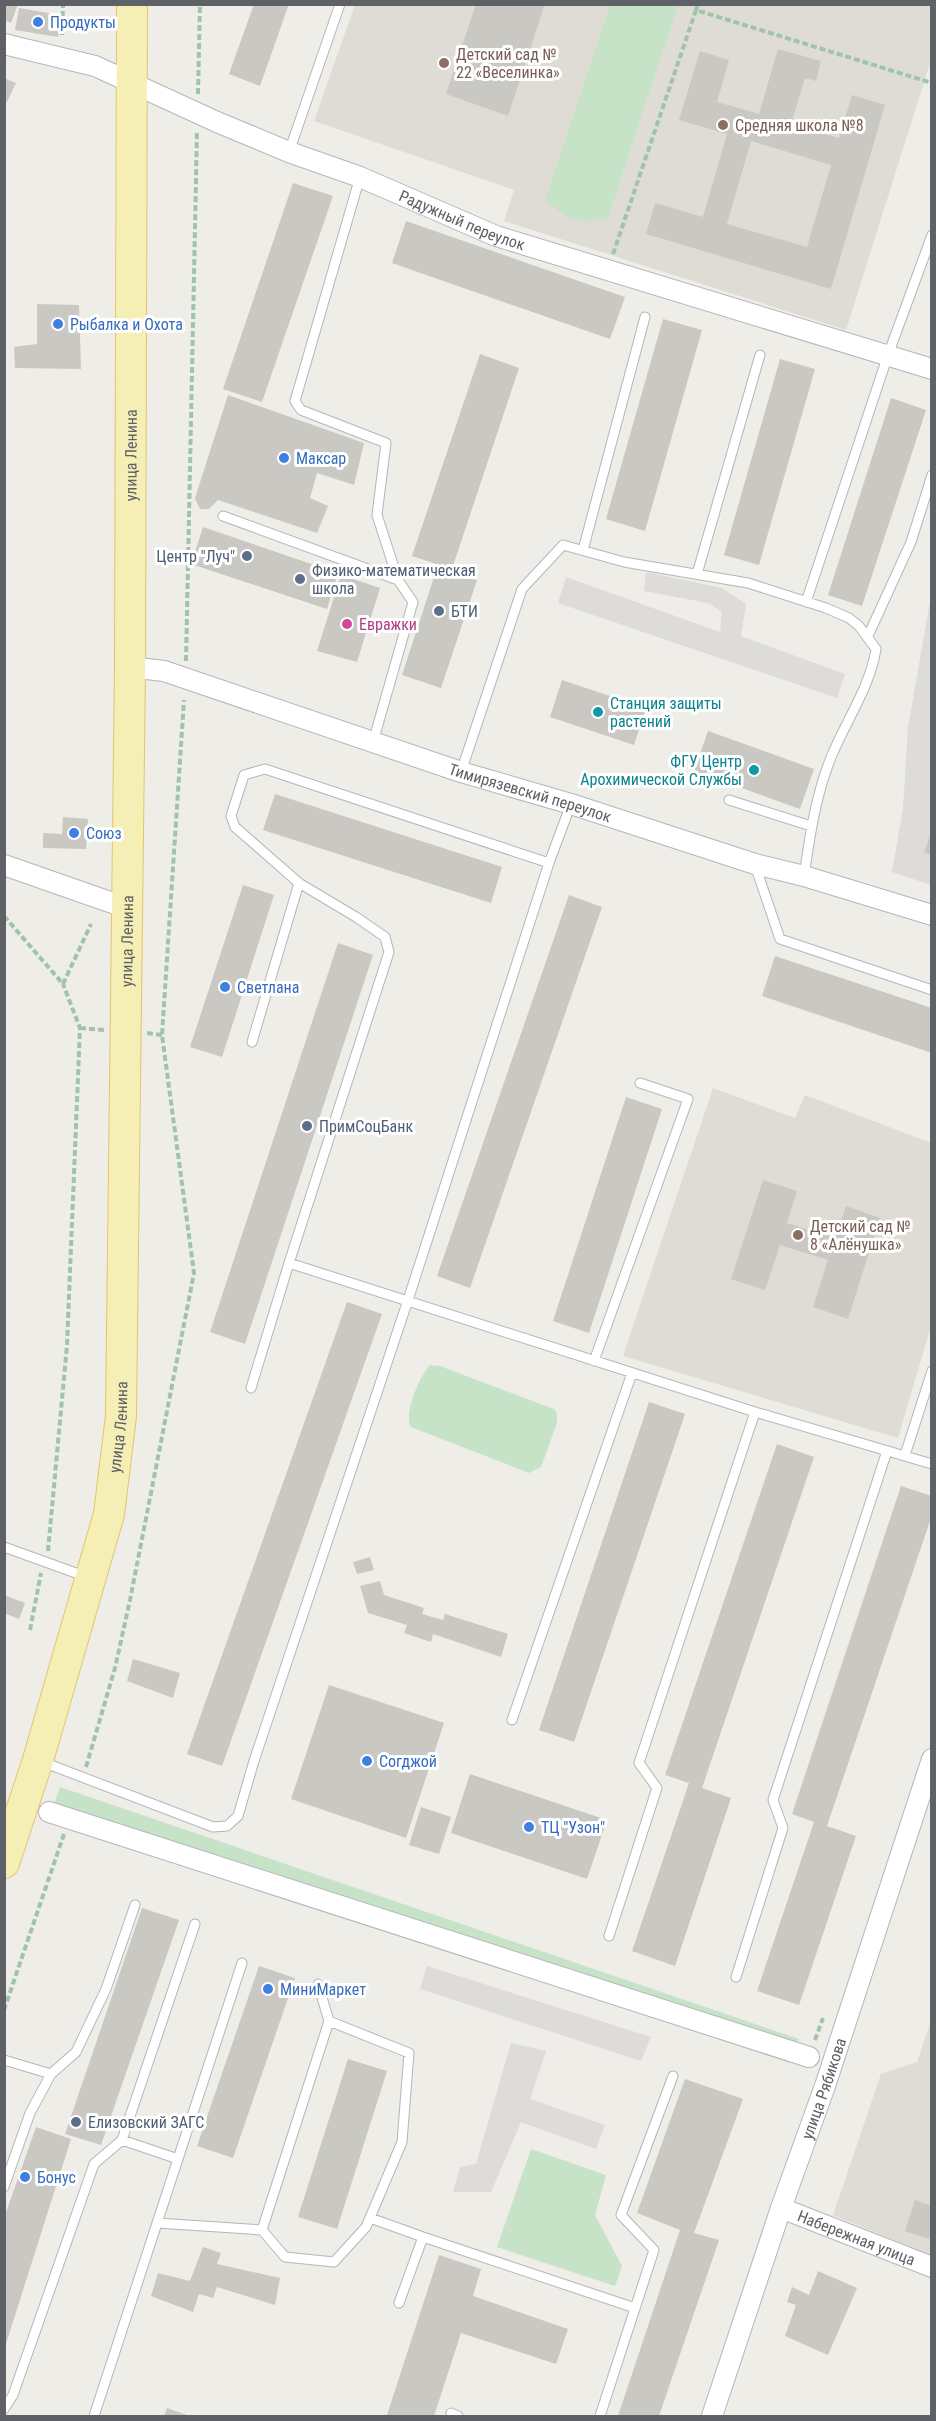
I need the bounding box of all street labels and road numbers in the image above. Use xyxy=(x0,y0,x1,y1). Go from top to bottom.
street label: Радужный переулок xyxy=(396,186,527,254)
street label: улица Ленина xyxy=(122,409,141,501)
street label: Тимирязевский переулок xyxy=(446,760,614,827)
street label: улица Ленина xyxy=(117,895,137,987)
street label: улица Ленина xyxy=(105,1381,131,1474)
street label: улица Рябикова xyxy=(798,2035,850,2142)
street label: Набережная улица xyxy=(795,2206,918,2270)

